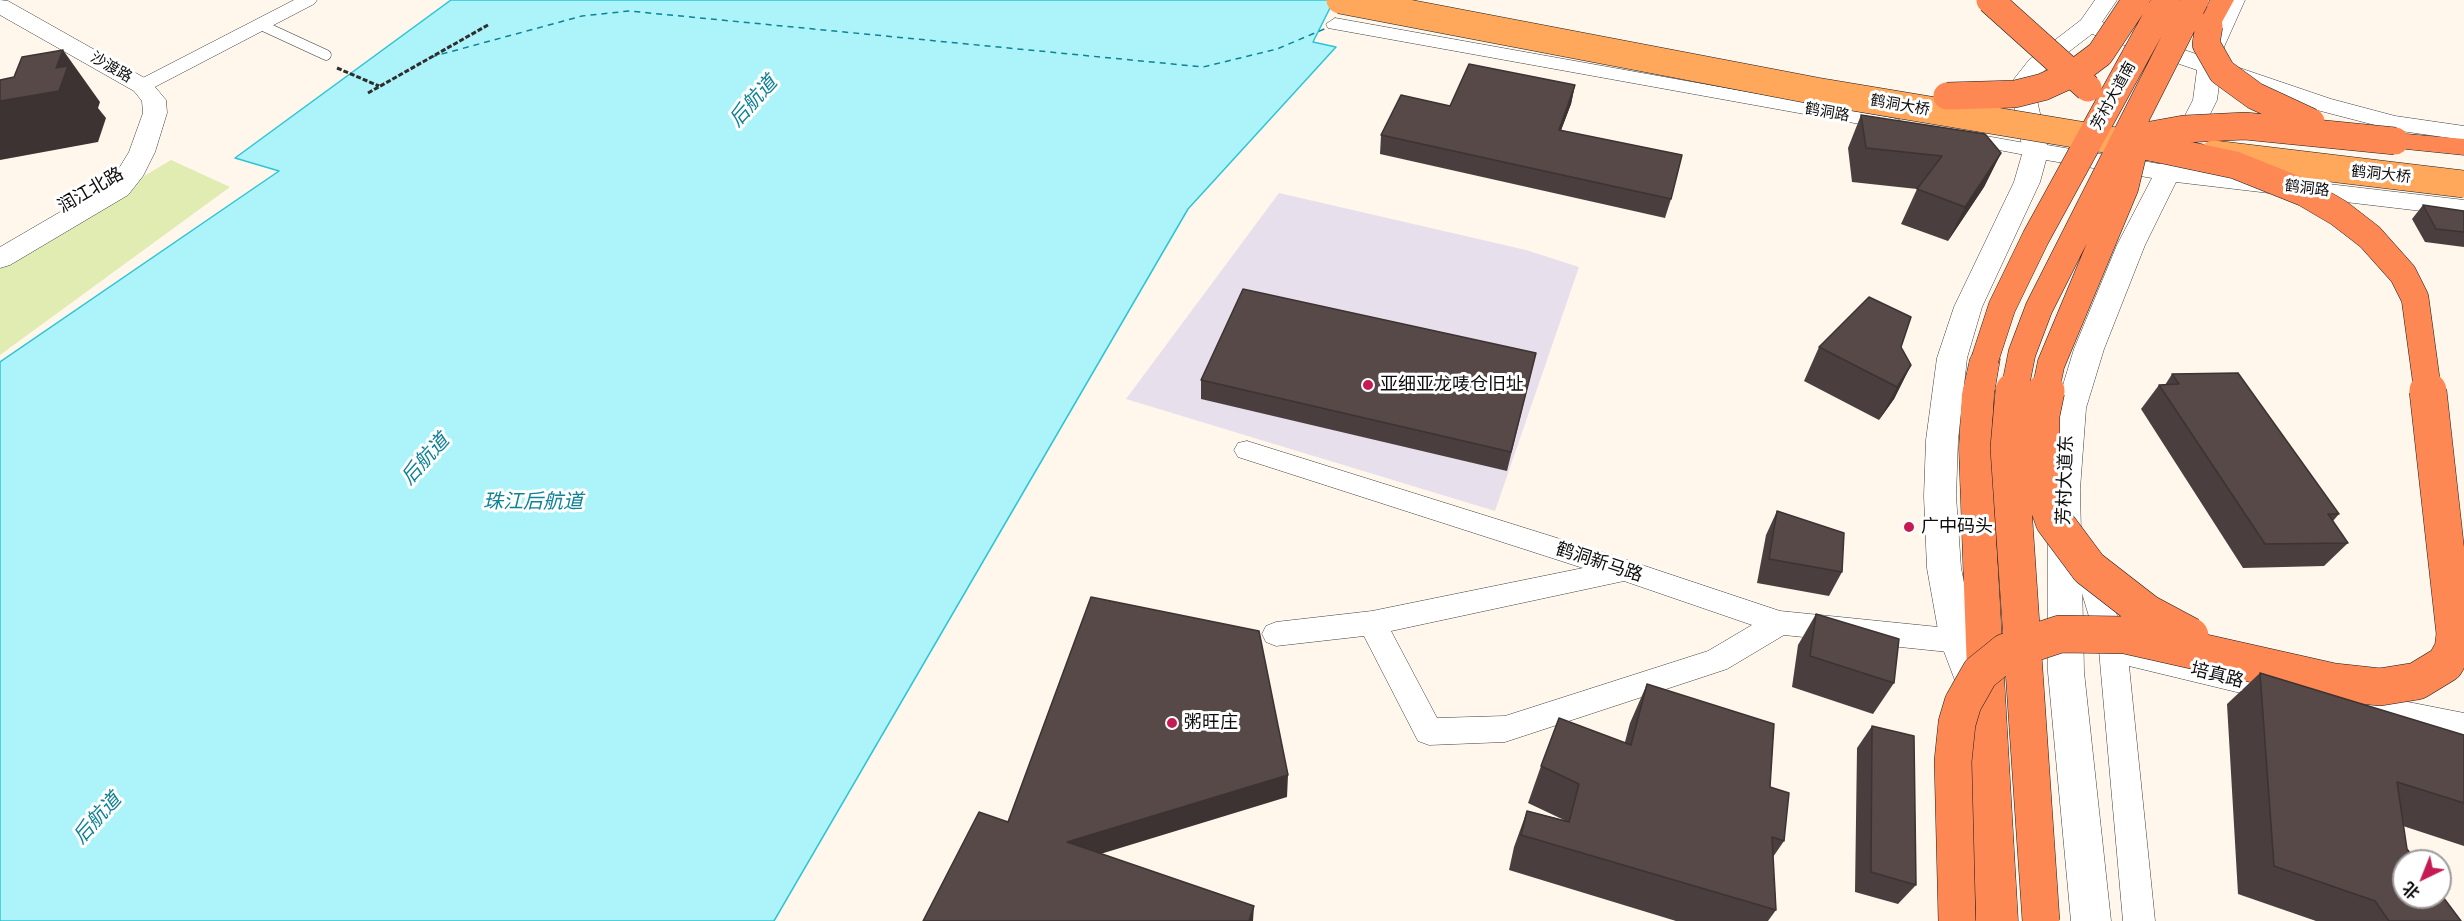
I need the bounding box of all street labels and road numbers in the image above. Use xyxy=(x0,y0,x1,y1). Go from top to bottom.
street label: 沙渡路 xyxy=(87,49,135,87)
street label: 芳村大道南 xyxy=(2088,59,2140,133)
street label: 鹤洞大桥 xyxy=(1869,92,1931,120)
street label: 鹤洞路 xyxy=(1803,100,1851,126)
street label: 鹤洞大桥 xyxy=(2350,163,2412,187)
street label: 润江北路 xyxy=(54,164,128,218)
street label: 鹤洞路 xyxy=(2284,177,2330,201)
street label: 芳村大道东 xyxy=(2054,435,2078,525)
street label: 鹤洞新马路 xyxy=(1553,539,1645,587)
street label: 培真路 xyxy=(2188,659,2246,693)

